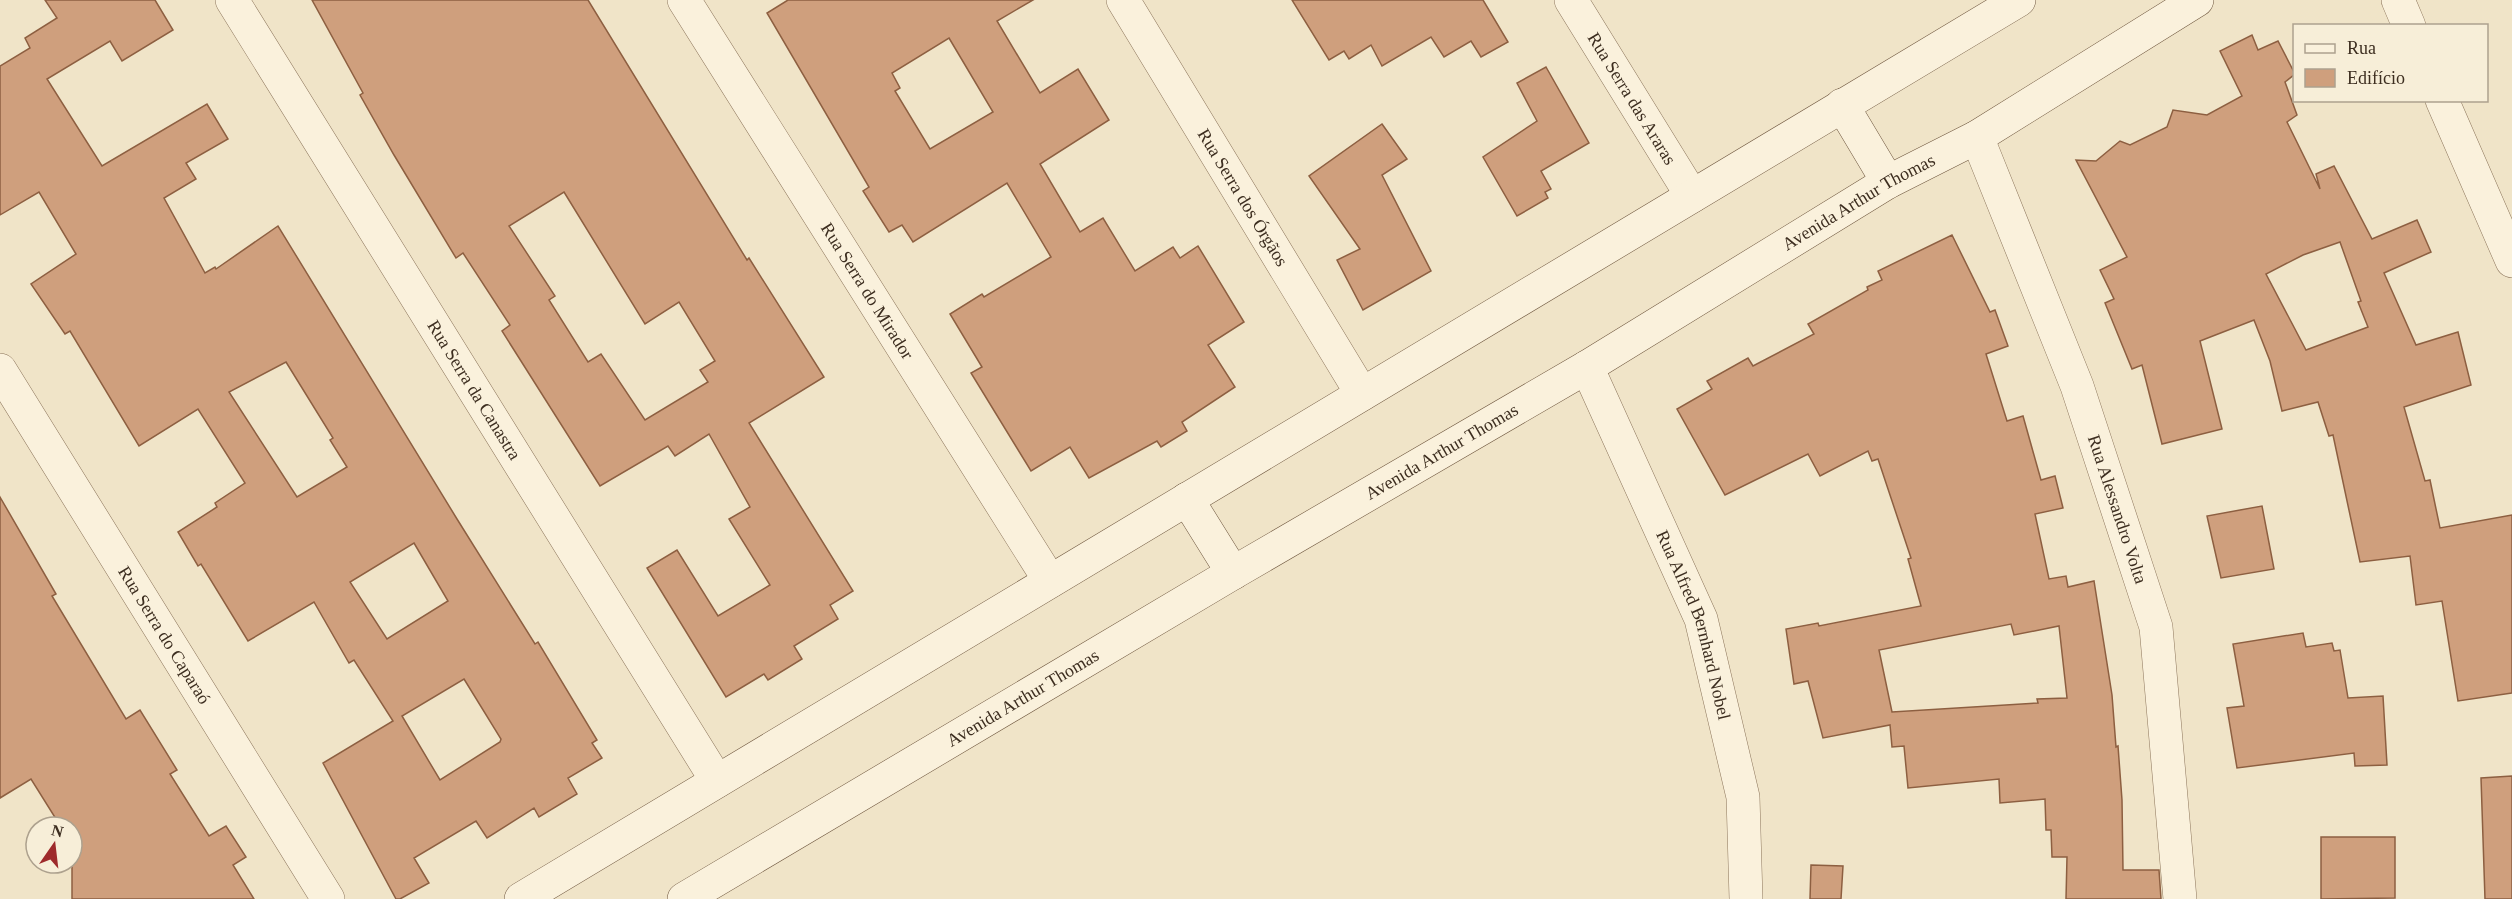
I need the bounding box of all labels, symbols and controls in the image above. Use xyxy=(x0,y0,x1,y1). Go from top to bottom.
legend xyxy=(2293,24,2488,102)
street label: Rua Serra das Araras xyxy=(1584,29,1680,168)
text: Rua xyxy=(2347,38,2376,58)
text: Edifício xyxy=(2347,68,2405,88)
street label: Rua Serra dos Órgãos xyxy=(1193,125,1292,270)
street label: Avenida Arthur Thomas xyxy=(1779,150,1938,254)
street label: Rua Serra do Mirador xyxy=(817,219,918,363)
street label: Rua Serra da Canastra xyxy=(423,316,525,463)
street label: Avenida Arthur Thomas xyxy=(1362,399,1522,504)
street label: Rua Alessandro Volta xyxy=(2084,432,2151,586)
street label: Rua Alfred Bernhard Nobel xyxy=(1652,527,1734,722)
street label: Rua Serra do Caparaó xyxy=(114,563,215,708)
street label: Avenida Arthur Thomas xyxy=(943,645,1102,751)
north arrow xyxy=(24,815,84,875)
text: N xyxy=(50,821,66,841)

